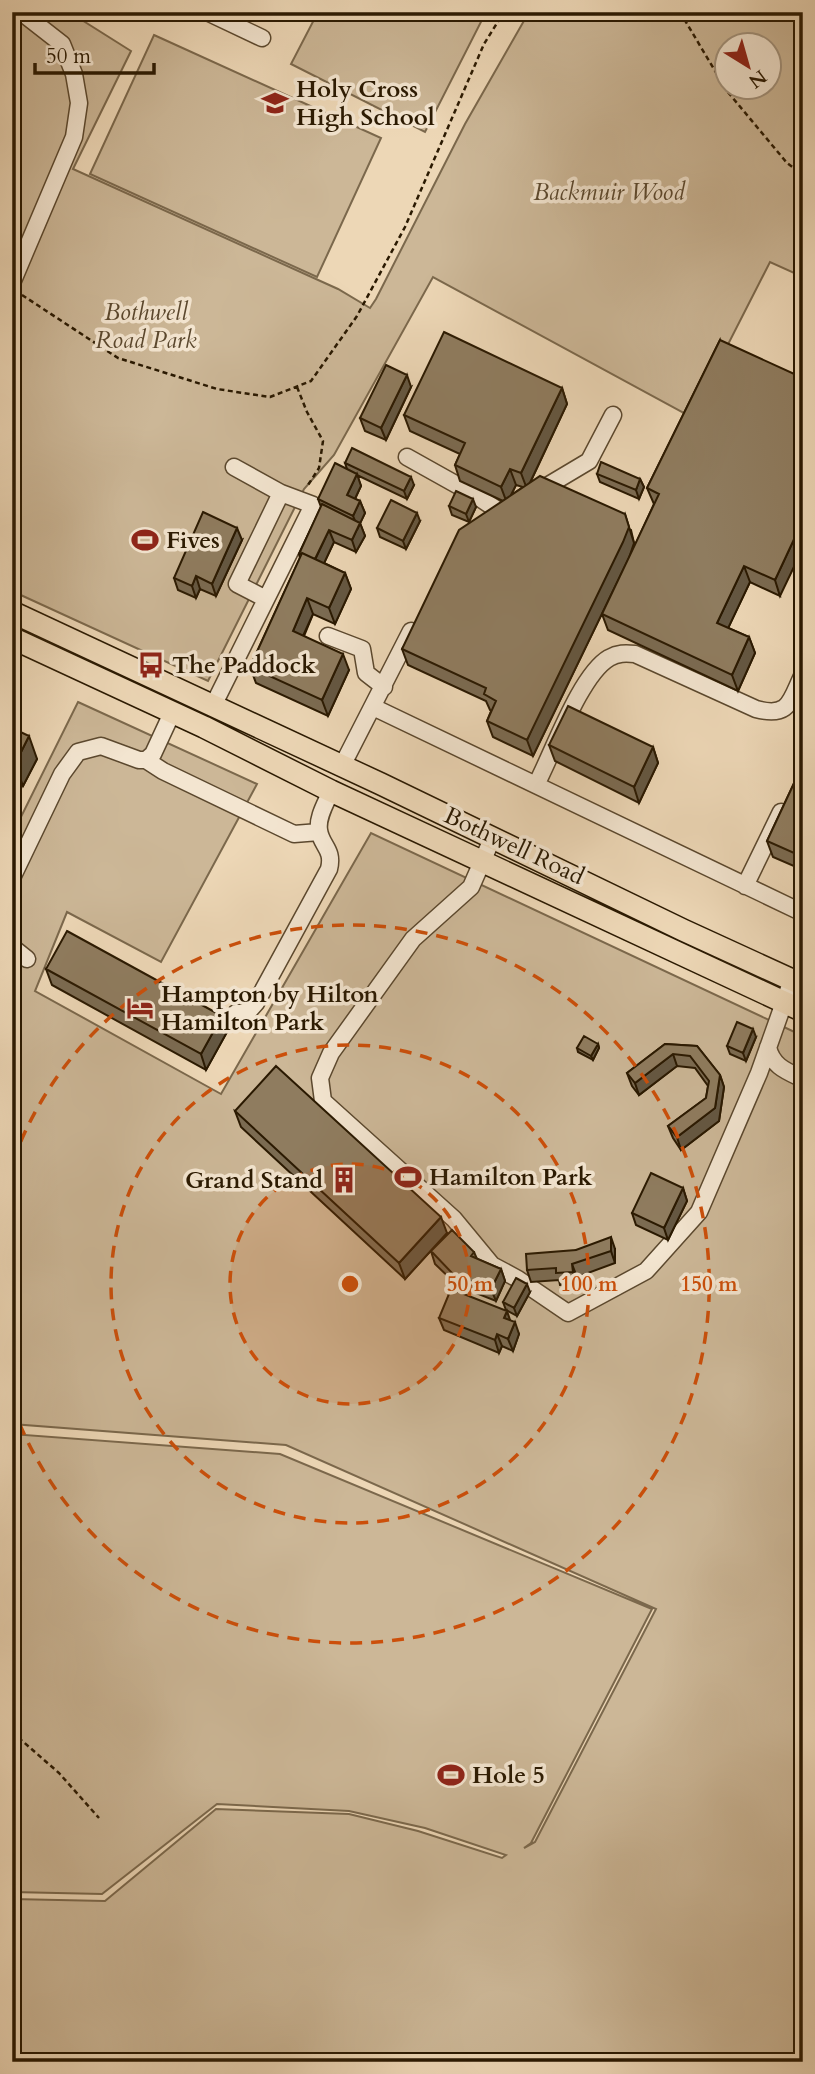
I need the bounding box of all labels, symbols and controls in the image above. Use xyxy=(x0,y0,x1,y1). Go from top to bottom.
scale bar xyxy=(35,32,154,76)
north arrow xyxy=(714,32,784,102)
text: 50 m xyxy=(46,42,91,71)
text: N xyxy=(743,63,772,94)
place label: Holy Cross High School xyxy=(296,73,435,134)
school or university icon: Holy Cross High School xyxy=(260,88,290,118)
park label: Backmuir Wood xyxy=(533,176,686,209)
park label: Bothwell Road Park xyxy=(95,296,197,357)
place label: Fives xyxy=(166,524,220,557)
sports icon: Fives xyxy=(130,525,160,555)
place label: The Paddock xyxy=(172,649,316,682)
bus stop icon: The Paddock xyxy=(136,650,166,680)
street label: Bothwell Road xyxy=(438,799,590,893)
place label: Hampton by Hilton Hamilton Park xyxy=(161,978,379,1039)
hotel icon: Hampton by Hilton Hamilton Park xyxy=(125,993,155,1023)
place label: Hamilton Park xyxy=(429,1161,593,1194)
sports icon: Hamilton Park xyxy=(393,1162,423,1192)
place label: Grand Stand xyxy=(185,1164,323,1197)
building icon: Grand Stand xyxy=(329,1165,359,1195)
text: 50 m xyxy=(447,1270,494,1299)
text: 100 m xyxy=(560,1270,618,1299)
text: 150 m xyxy=(680,1270,738,1299)
centre of rings xyxy=(338,1272,362,1296)
place label: Hole 5 xyxy=(472,1759,545,1792)
sports icon: Hole 5 xyxy=(436,1760,466,1790)

